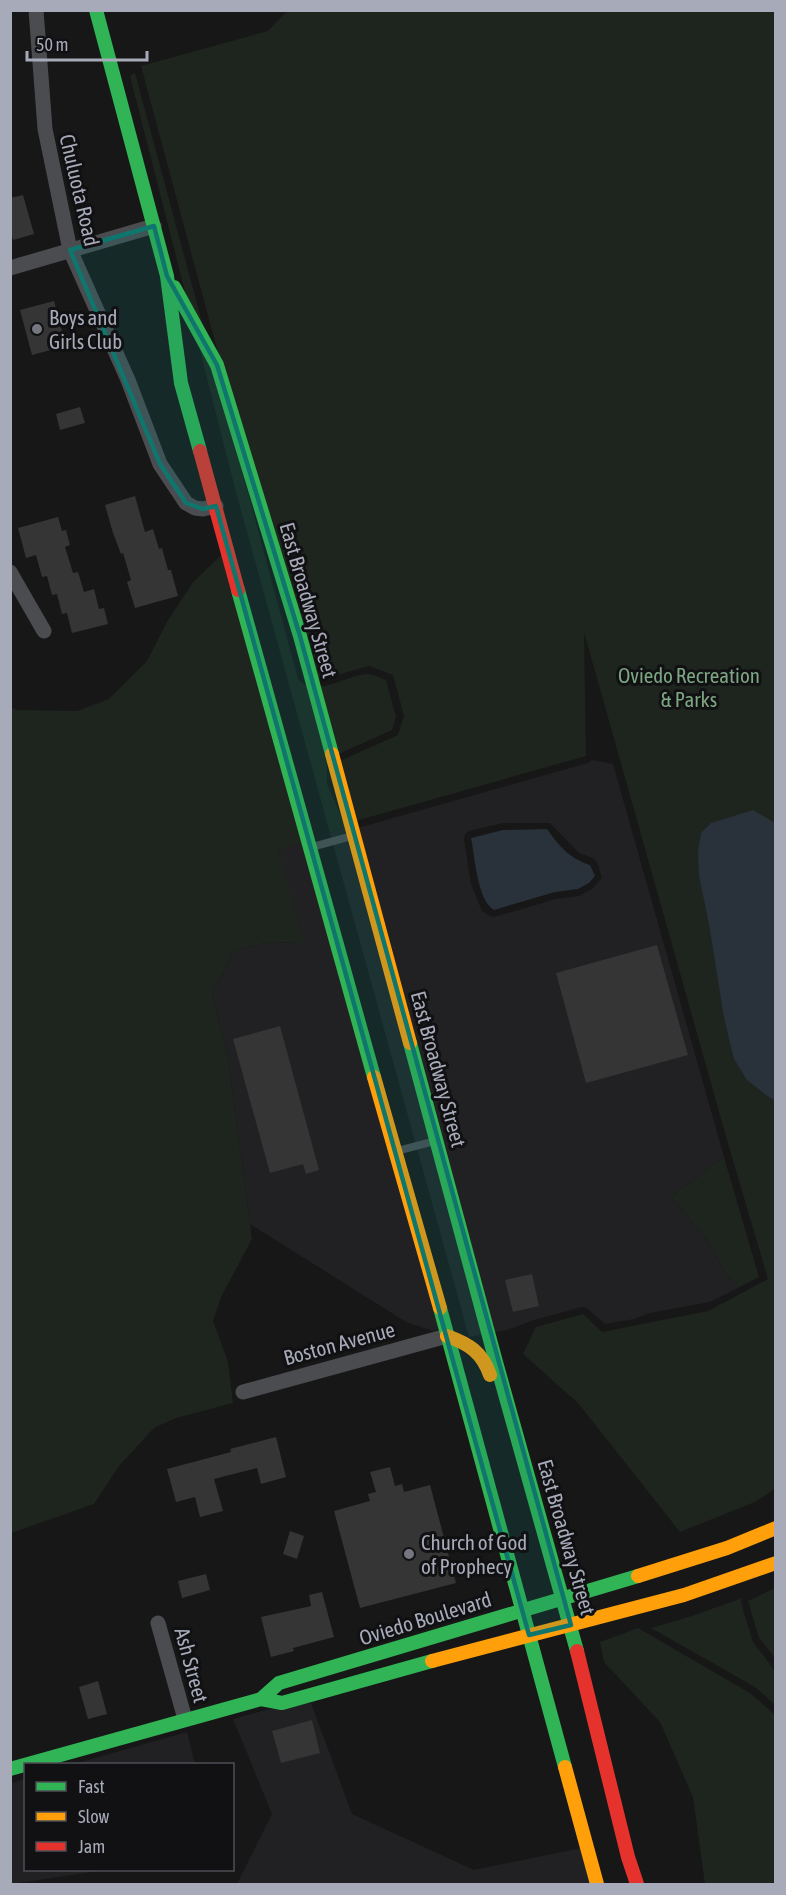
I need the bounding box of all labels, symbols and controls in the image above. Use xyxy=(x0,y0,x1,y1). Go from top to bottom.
scale bar xyxy=(27,24,147,62)
text: 50 m xyxy=(36,34,68,55)
street label: Chuluota Road xyxy=(55,132,105,248)
place label: Boys and Girls Club xyxy=(49,305,122,353)
marker: Boys and Girls Club xyxy=(30,322,44,336)
street label: East Broadway Street xyxy=(275,520,343,680)
park label: Oviedo Recreation & Parks xyxy=(618,663,760,711)
street label: East Broadway Street xyxy=(407,988,471,1150)
street label: Boston Avenue xyxy=(281,1317,397,1369)
street label: East Broadway Street xyxy=(533,1457,601,1617)
place label: Church of God of Prophecy xyxy=(421,1530,527,1578)
marker: Church of God of Prophecy xyxy=(402,1547,416,1561)
street label: Oviedo Boulevard xyxy=(356,1587,494,1649)
street label: Ash Street xyxy=(170,1625,214,1705)
legend xyxy=(24,1763,234,1871)
text: Fast xyxy=(78,1776,105,1797)
text: Slow xyxy=(78,1806,109,1827)
text: Jam xyxy=(78,1836,105,1857)

